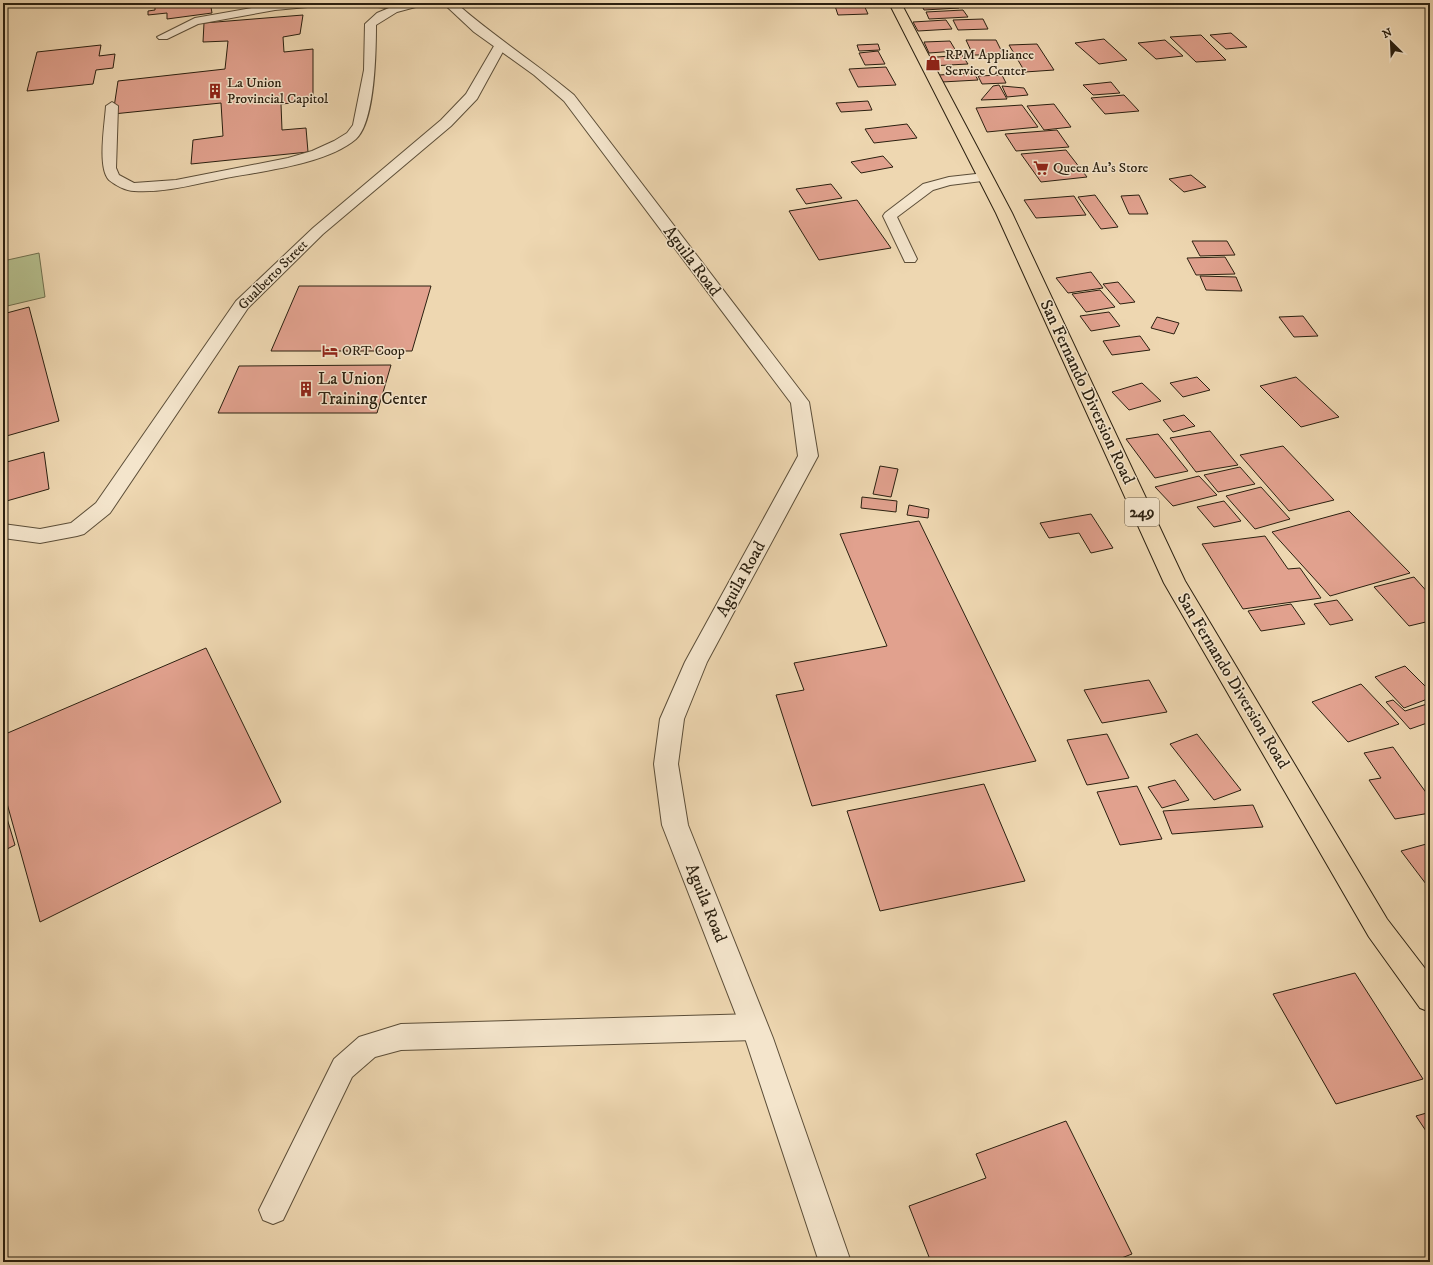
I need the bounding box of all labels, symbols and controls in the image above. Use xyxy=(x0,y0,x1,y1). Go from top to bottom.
north arrow xyxy=(1371,22,1411,62)
text: N xyxy=(1380,26,1394,42)
place label: RPM Appliance Service Center xyxy=(945,46,1034,80)
shop icon: RPM Appliance Service Center xyxy=(924,54,942,72)
place label: La Union Provincial Capitol xyxy=(227,74,329,108)
building icon: La Union Provincial Capitol xyxy=(206,82,224,100)
supermarket icon: Queen Au's Store xyxy=(1032,159,1050,177)
place label: Queen Au's Store xyxy=(1053,159,1149,177)
street label: Aguila Road xyxy=(658,221,726,301)
street label: Gualberto Street xyxy=(234,236,312,314)
street label: San Fernando Diversion Road xyxy=(1034,296,1140,488)
hotel icon: ORT Coop xyxy=(321,342,339,360)
place label: ORT Coop xyxy=(342,342,405,360)
place label: La Union Training Center xyxy=(318,368,428,410)
building icon: La Union Training Center xyxy=(297,380,315,398)
road number: 249 xyxy=(1125,498,1159,526)
street label: Aguila Road xyxy=(711,537,771,621)
street label: San Fernando Diversion Road xyxy=(1172,589,1295,773)
street label: Aguila Road xyxy=(680,860,732,946)

